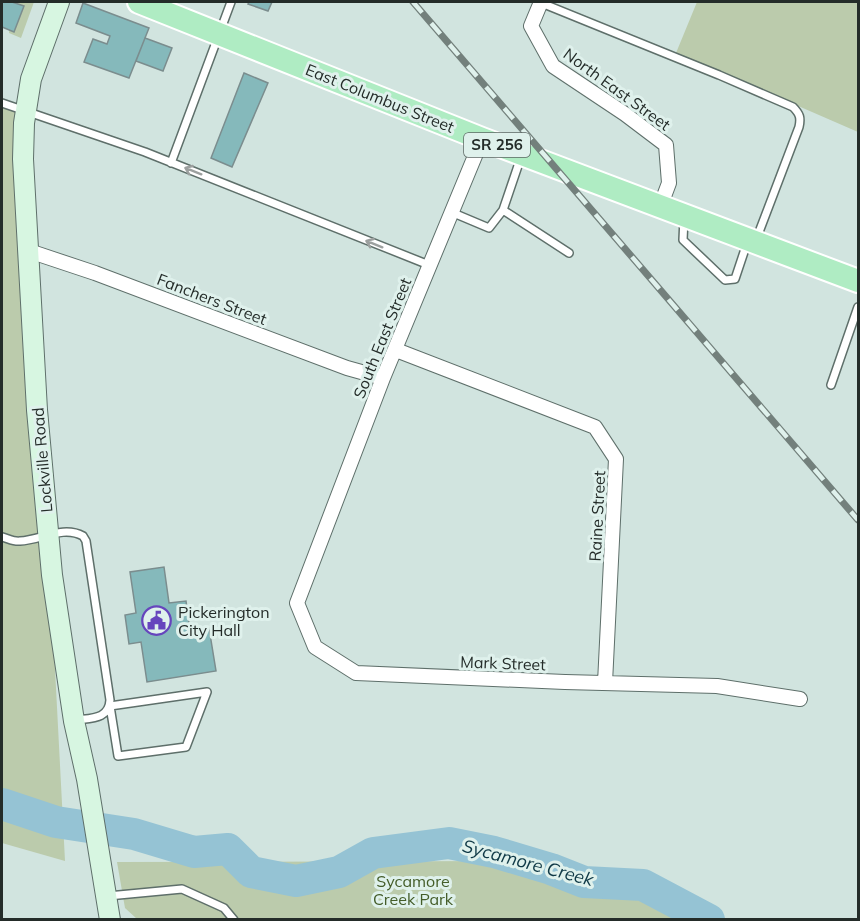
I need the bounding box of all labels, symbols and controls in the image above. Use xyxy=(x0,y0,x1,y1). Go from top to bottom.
street label: North East Street xyxy=(560,44,675,135)
street label: East Columbus Street xyxy=(303,59,458,137)
road number: SR 256 xyxy=(464,133,530,157)
one-way arrow xyxy=(185,165,203,176)
one-way arrow xyxy=(366,238,384,249)
street label: Fanchers Street xyxy=(154,269,270,329)
street label: South East Street xyxy=(349,274,415,401)
street label: Lockville Road xyxy=(27,406,57,514)
street label: Raine Street xyxy=(585,470,609,562)
place label: Pickerington City Hall xyxy=(178,602,270,640)
public building icon: Pickerington City Hall xyxy=(141,605,173,637)
street label: Mark Street xyxy=(460,652,547,675)
water label: Sycamore Creek xyxy=(460,834,597,891)
park label: Sycamore Creek Park xyxy=(373,871,454,909)

